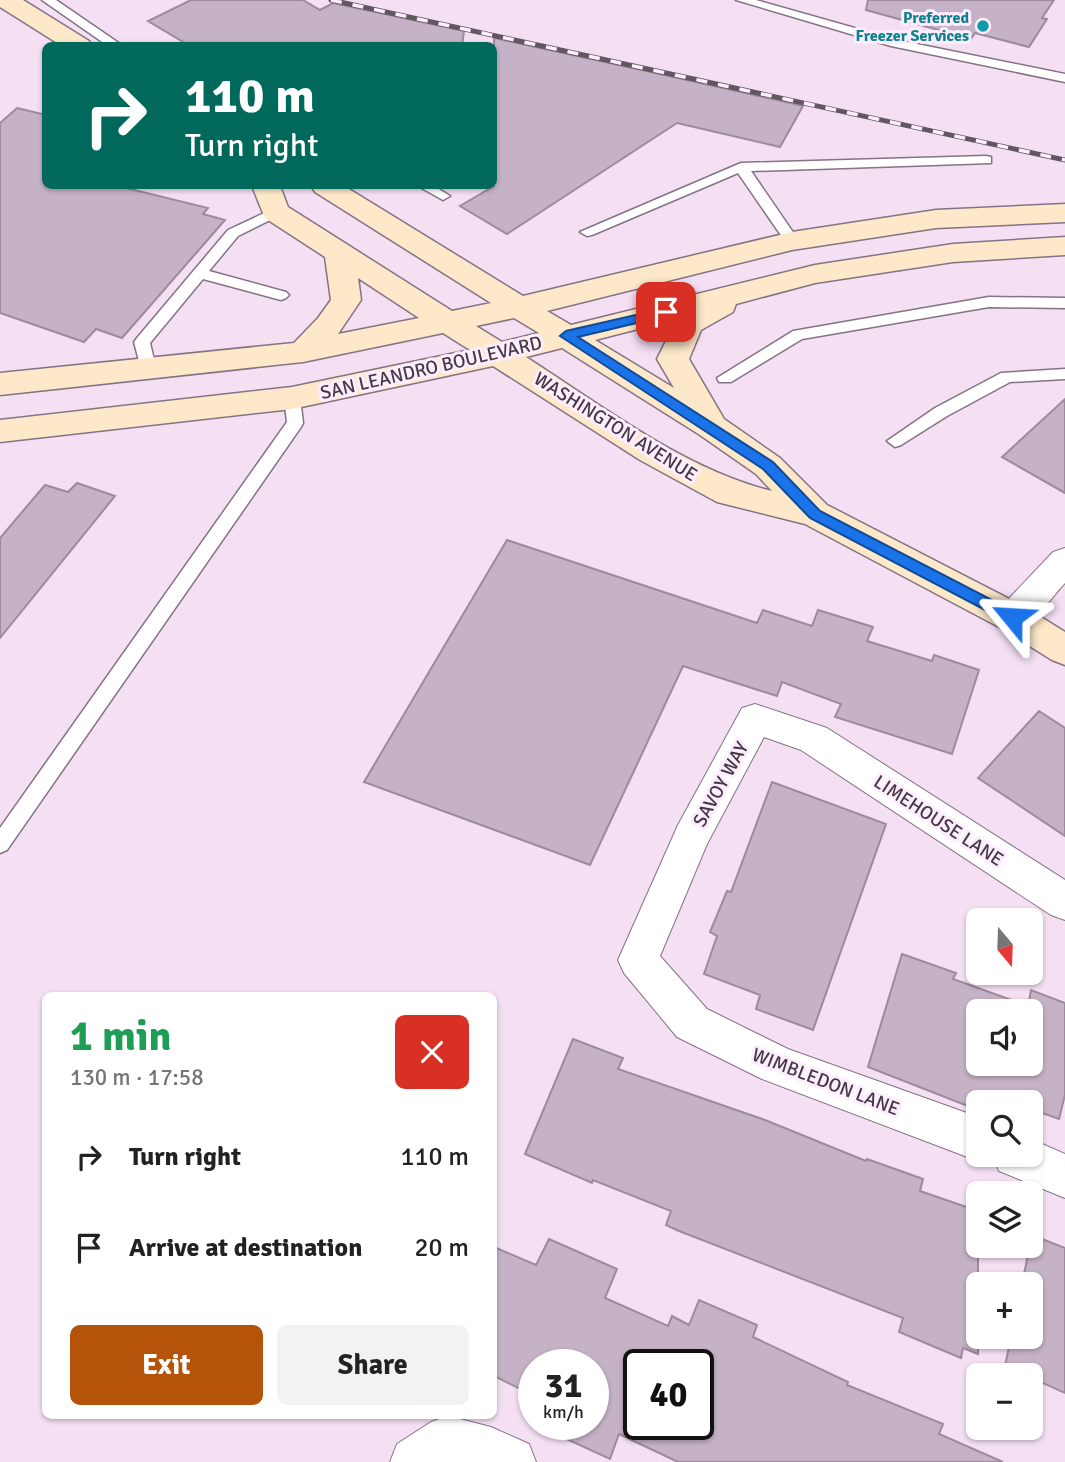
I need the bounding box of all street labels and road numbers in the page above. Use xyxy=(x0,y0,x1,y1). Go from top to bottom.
street label: SAN LEANDRO BOULEVARD xyxy=(318,331,544,405)
street label: WASHINGTON AVENUE xyxy=(529,367,702,487)
street label: SAVOY WAY xyxy=(688,737,754,831)
street label: LIMEHOUSE LANE xyxy=(869,770,1008,872)
street label: WIMBLEDON LANE xyxy=(749,1043,903,1121)

